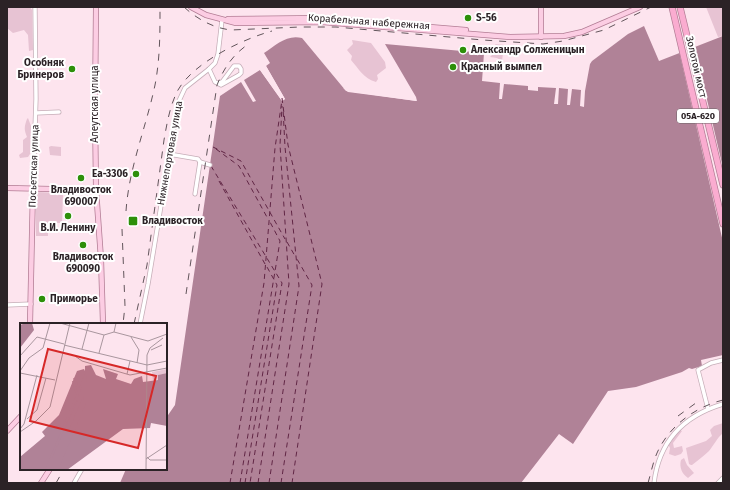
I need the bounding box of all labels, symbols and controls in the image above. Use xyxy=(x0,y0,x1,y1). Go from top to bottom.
street label: Корабельная набережная xyxy=(308,12,430,32)
place label: S-56 xyxy=(476,12,497,24)
marker: S-56 xyxy=(463,13,473,23)
street label: Золотой мост xyxy=(683,35,709,99)
place label: Александр Солженицын xyxy=(470,44,585,56)
marker: Александр Солженицын xyxy=(458,45,468,55)
place label: Особняк Бринеров xyxy=(17,57,65,81)
place label: Красный вымпел xyxy=(461,61,542,73)
marker: Красный вымпел xyxy=(448,62,458,72)
marker: Особняк Бринеров xyxy=(67,64,77,74)
street label: Алеутская улица xyxy=(89,65,101,143)
street label: Нижнепортовая улица xyxy=(155,100,185,206)
road number: 05А-620 xyxy=(677,109,719,123)
street label: Посьетская улица xyxy=(27,124,41,208)
place label: Еа-3306 xyxy=(92,168,128,180)
marker: Еа-3306 xyxy=(131,169,141,179)
marker: Владивосток 690007 xyxy=(76,173,86,183)
place label: Владивосток 690007 xyxy=(51,184,112,208)
marker: В.И. Ленину xyxy=(63,211,73,221)
marker: Владивосток xyxy=(127,215,139,227)
place label: Владивосток xyxy=(142,215,203,227)
place label: В.И. Ленину xyxy=(41,222,96,234)
marker: Владивосток 690090 xyxy=(78,240,88,250)
place label: Владивосток 690090 xyxy=(53,251,114,275)
place label: Приморье xyxy=(50,293,98,305)
marker: Приморье xyxy=(37,294,47,304)
inset map xyxy=(20,323,167,470)

